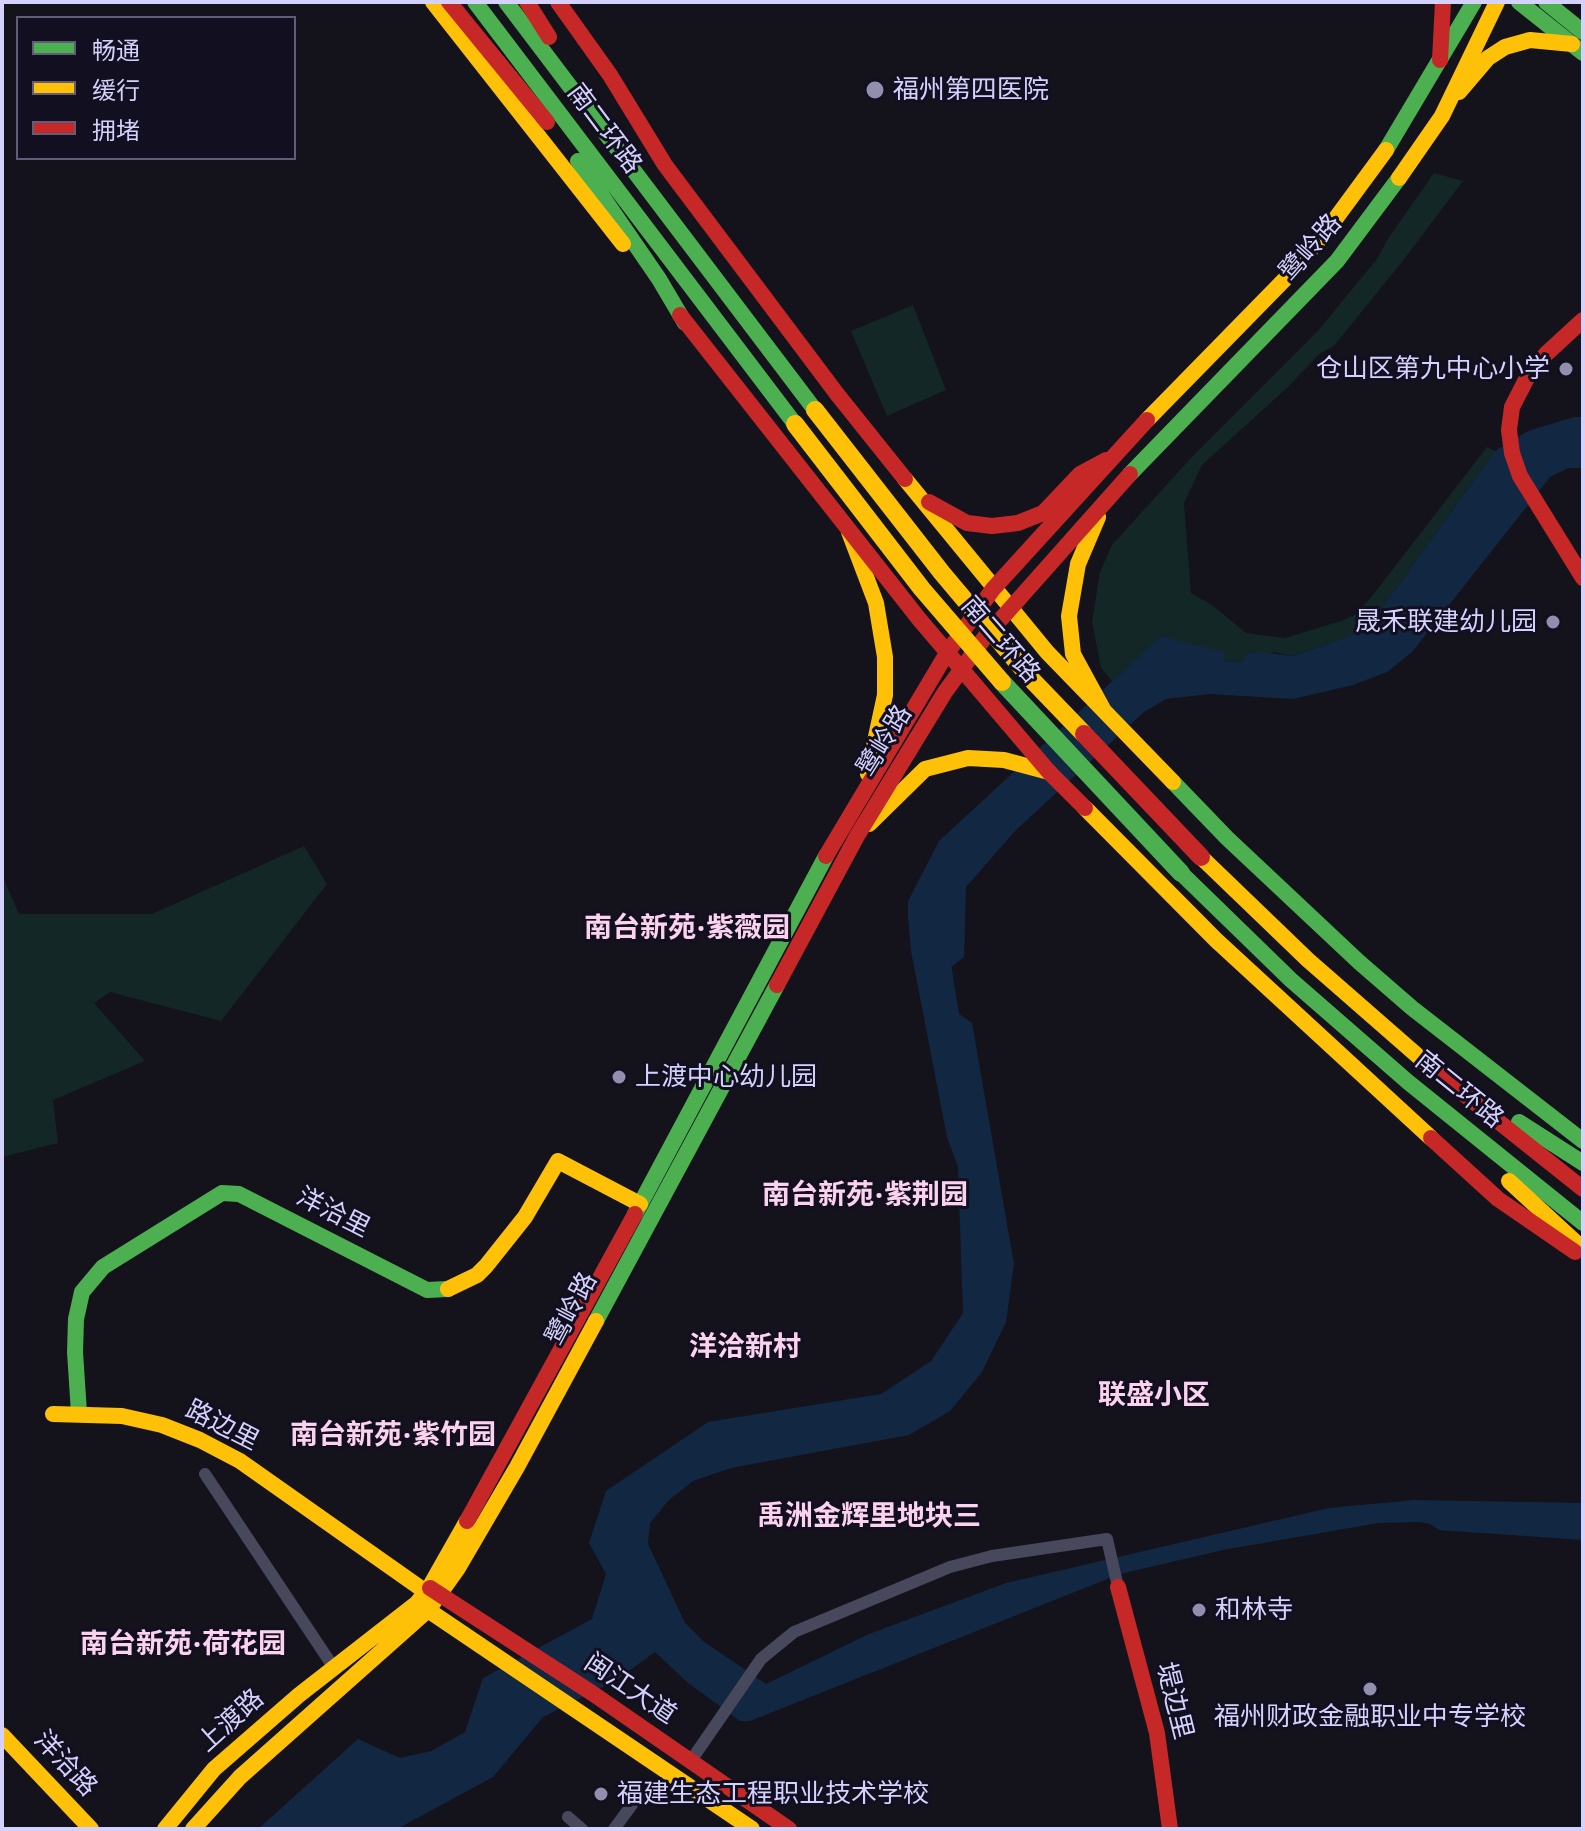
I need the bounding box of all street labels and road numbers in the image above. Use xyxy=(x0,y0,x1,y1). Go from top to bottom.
street label: 南二环路 xyxy=(560,78,648,180)
street label: 鹭岭路 xyxy=(1274,208,1348,288)
street label: 南二环路 xyxy=(954,591,1046,689)
street label: 鹭岭路 xyxy=(851,700,919,782)
street label: 南二环路 xyxy=(1409,1045,1509,1135)
street label: 洋洽里 xyxy=(291,1181,375,1245)
street label: 鹭岭路 xyxy=(540,1267,604,1351)
street label: 路边里 xyxy=(180,1394,264,1458)
street label: 闽江大道 xyxy=(578,1647,682,1731)
street label: 堤边里 xyxy=(1149,1659,1199,1743)
street label: 上渡路 xyxy=(192,1683,270,1759)
street label: 洋洽路 xyxy=(27,1725,103,1803)

